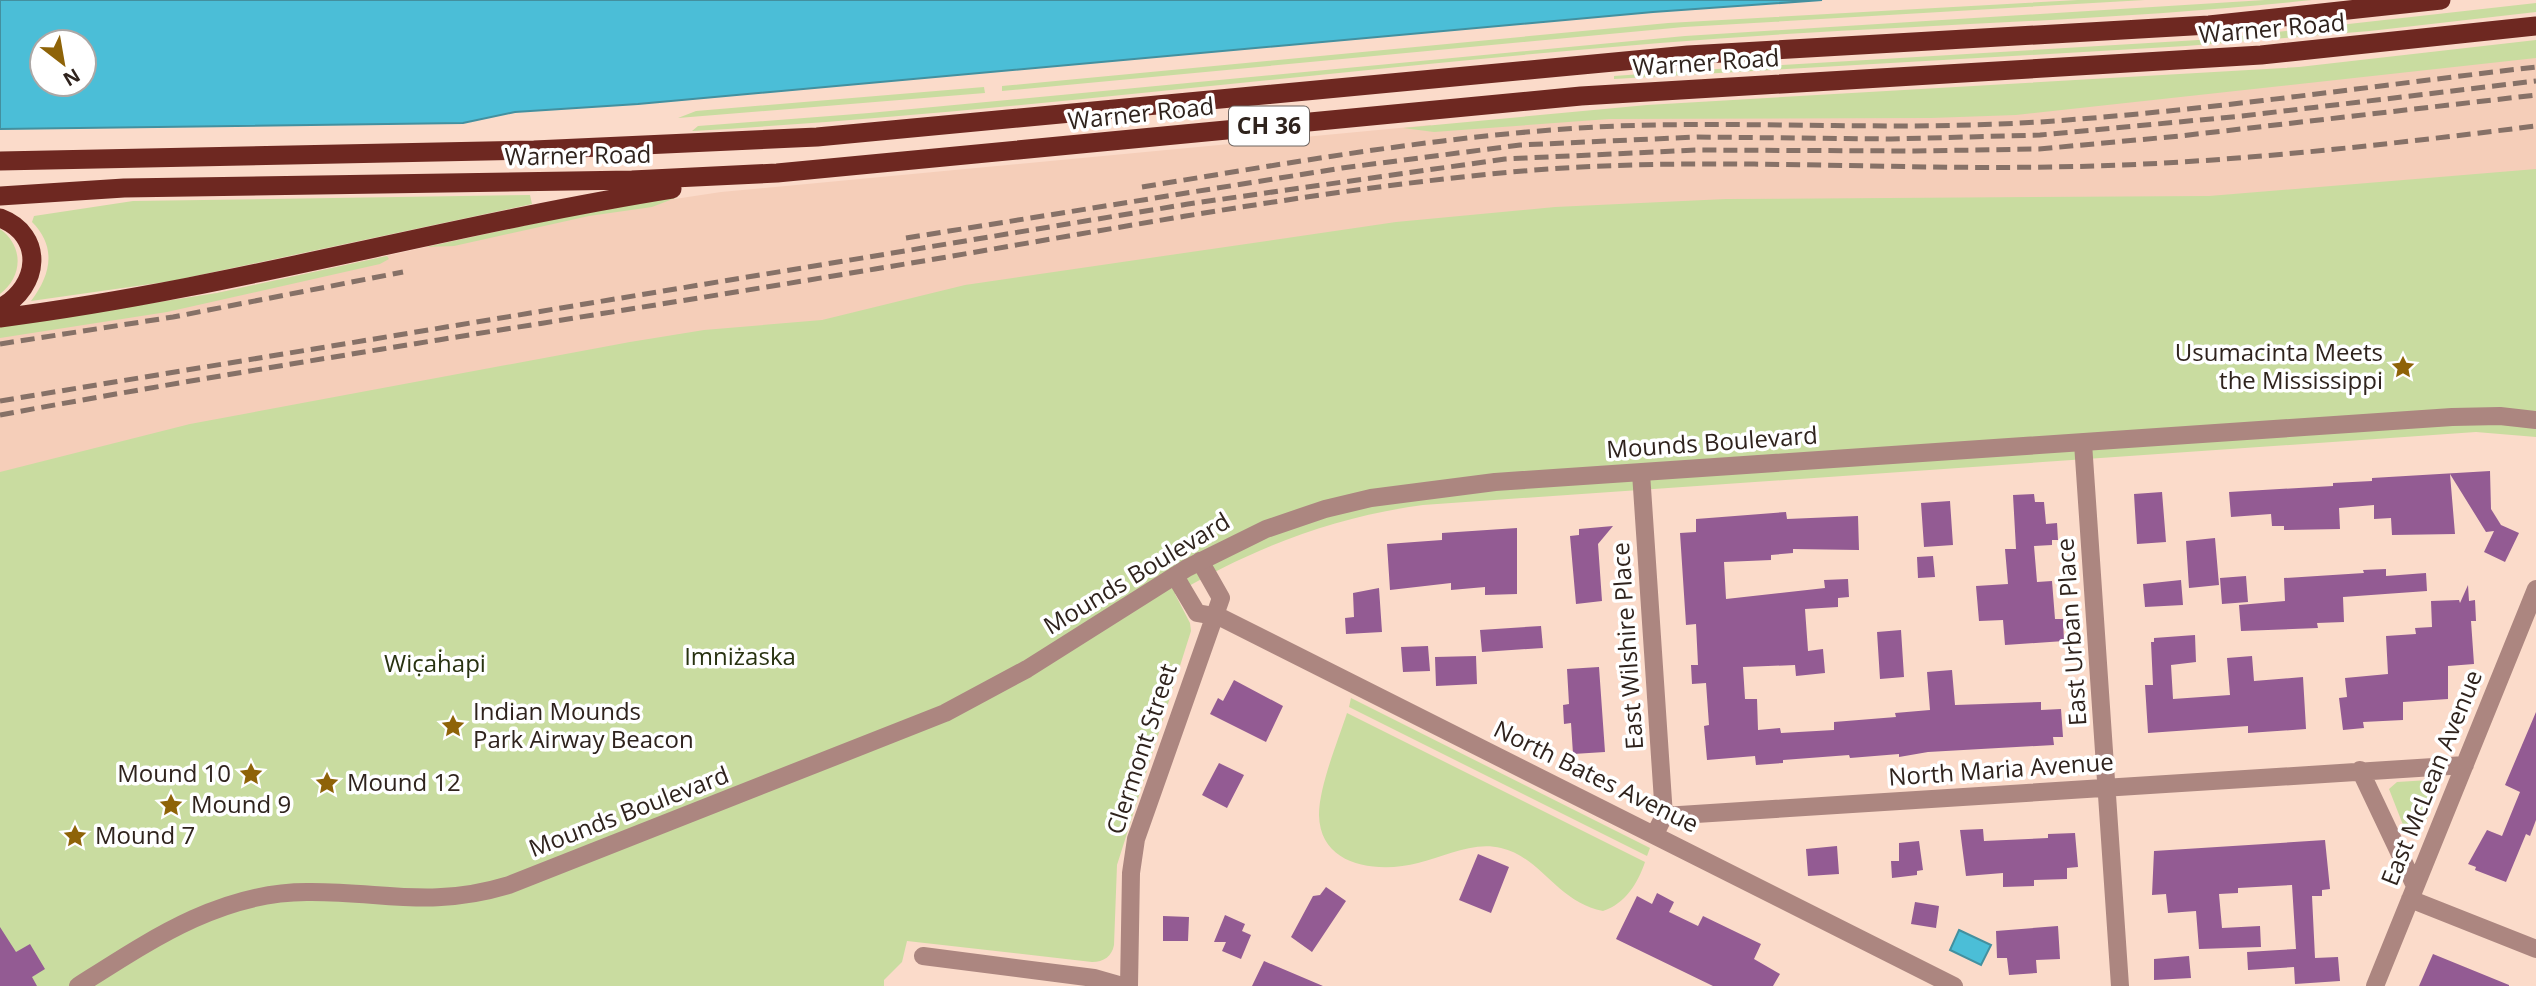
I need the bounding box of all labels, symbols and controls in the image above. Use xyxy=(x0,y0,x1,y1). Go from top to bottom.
street label: Warner Road xyxy=(2197,5,2346,50)
north arrow xyxy=(28,28,98,98)
street label: Warner Road xyxy=(1632,40,1780,83)
text: N xyxy=(58,62,85,93)
street label: Warner Road xyxy=(1066,88,1216,137)
road number: CH 36 xyxy=(1229,106,1309,146)
street label: Warner Road xyxy=(504,137,652,172)
place label: Usumacinta Meets the Mississippi xyxy=(2175,335,2383,396)
place icon: Usumacinta Meets the Mississippi xyxy=(2389,353,2417,381)
street label: Mounds Boulevard xyxy=(1605,418,1819,465)
street label: Mounds Boulevard xyxy=(1037,504,1236,641)
street label: East Urban Place xyxy=(2047,537,2094,727)
street label: East Wilshire Place xyxy=(1603,541,1650,751)
park label: Imniżaska xyxy=(684,639,796,672)
park label: Wic̣aḣapi xyxy=(384,646,486,679)
street label: Clermont Street xyxy=(1097,659,1184,838)
street label: East McLean Avenue xyxy=(2372,665,2489,890)
place label: Indian Mounds Park Airway Beacon xyxy=(473,694,694,755)
place icon: Indian Mounds Park Airway Beacon xyxy=(439,712,467,740)
street label: North Bates Avenue xyxy=(1489,712,1705,840)
street label: North Maria Avenue xyxy=(1887,744,2115,793)
place label: Mound 10 xyxy=(117,756,231,789)
street label: Mounds Boulevard xyxy=(524,757,733,864)
place icon: Mound 10 xyxy=(237,760,265,788)
place label: Mound 12 xyxy=(347,765,461,798)
place icon: Mound 12 xyxy=(313,769,341,797)
place label: Mound 9 xyxy=(191,787,291,820)
place icon: Mound 9 xyxy=(157,791,185,819)
place label: Mound 7 xyxy=(95,818,195,851)
place icon: Mound 7 xyxy=(61,822,89,850)

